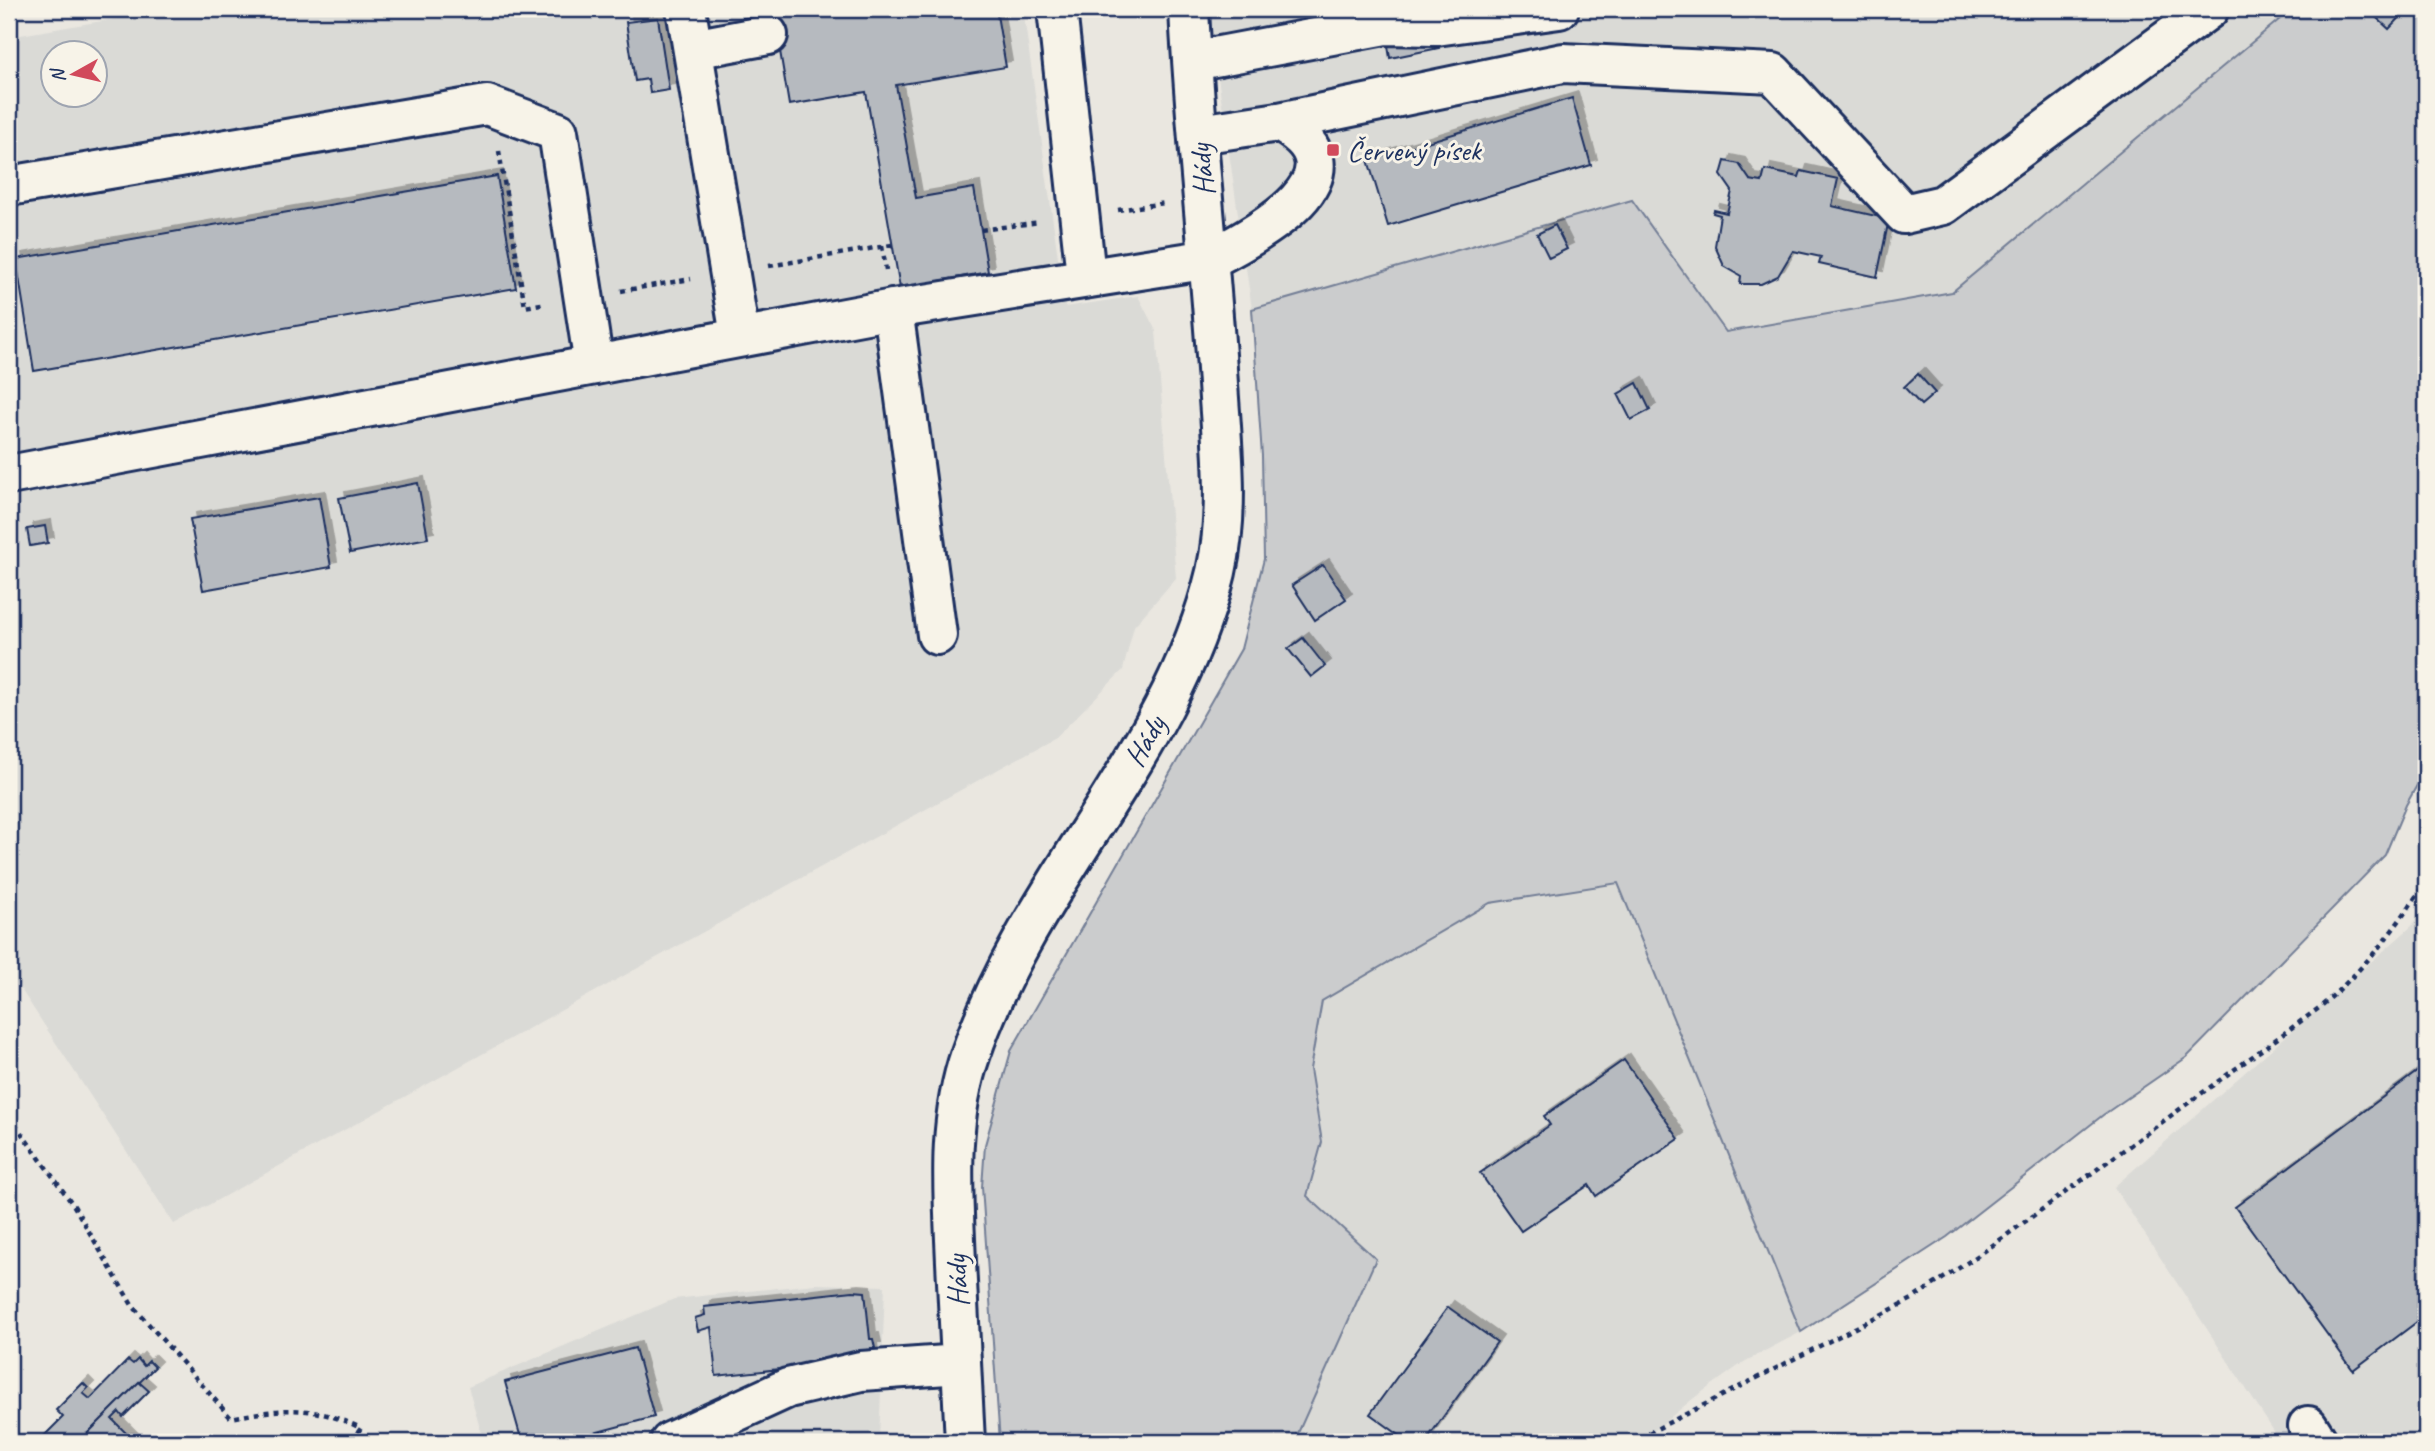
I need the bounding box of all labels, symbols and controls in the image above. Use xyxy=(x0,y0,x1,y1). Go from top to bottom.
north arrow xyxy=(38,38,108,108)
text: N xyxy=(45,66,71,84)
place label: Červený písek xyxy=(1347,131,1483,169)
street label: Hády xyxy=(1181,141,1223,198)
marker: Červený písek xyxy=(1325,142,1341,158)
street label: Hády xyxy=(1115,708,1175,773)
street label: Hády xyxy=(937,1252,977,1308)

